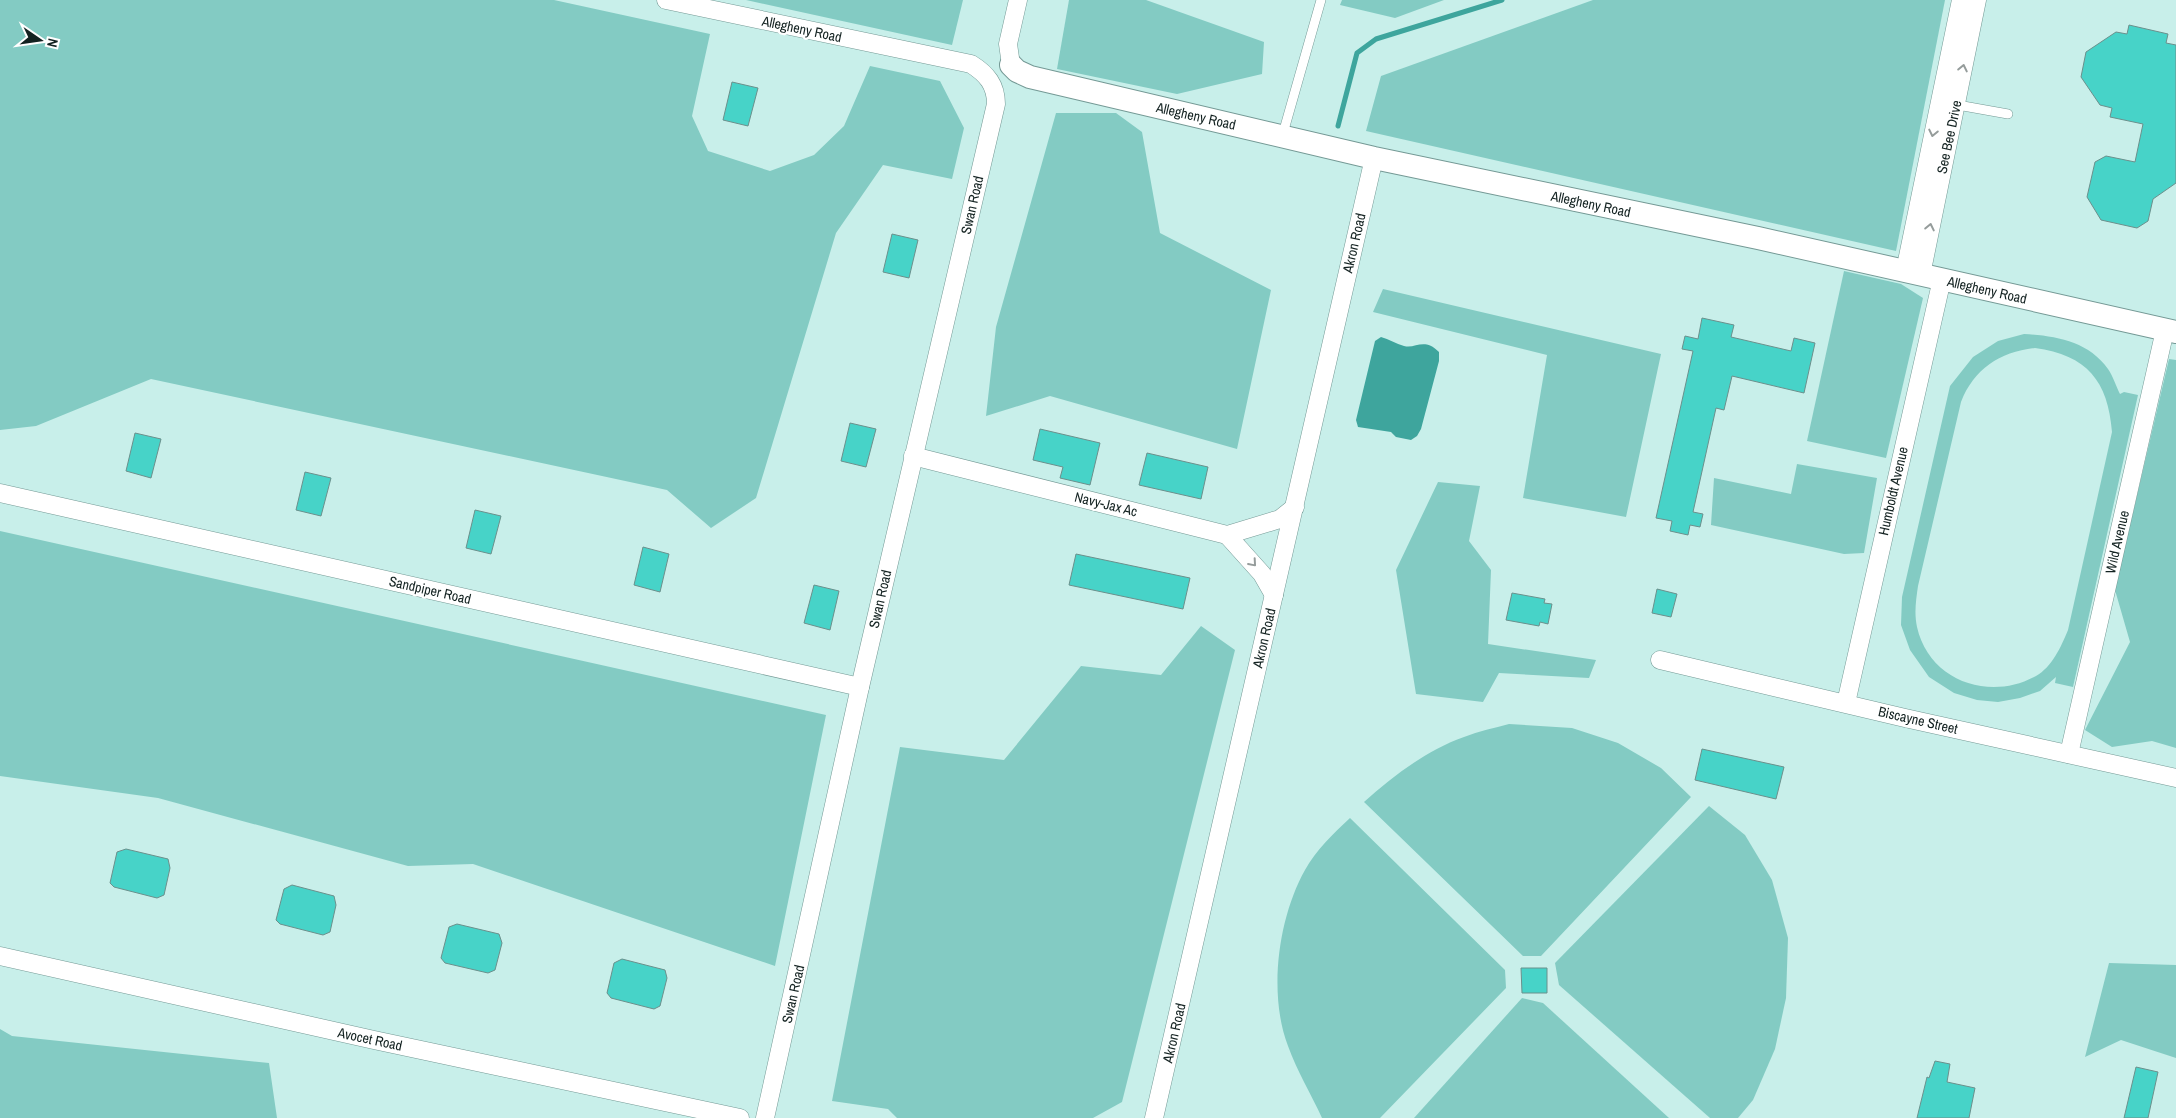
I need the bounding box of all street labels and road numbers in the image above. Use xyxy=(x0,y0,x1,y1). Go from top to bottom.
street label: Allegheny Road xyxy=(760,12,844,46)
street label: Allegheny Road xyxy=(1154,98,1238,134)
street label: See Bee Drive xyxy=(1932,99,1966,175)
street label: Swan Road xyxy=(957,174,987,236)
street label: Allegheny Road xyxy=(1549,187,1633,221)
street label: Akron Road xyxy=(1338,211,1370,276)
street label: Allegheny Road xyxy=(1945,272,2029,308)
street label: Humboldt Avenue xyxy=(1874,445,1912,537)
street label: Navy-Jax Ac xyxy=(1073,488,1139,521)
street label: Wild Avenue xyxy=(2101,509,2133,575)
street label: Swan Road xyxy=(865,568,895,630)
street label: Sandpiper Road xyxy=(387,572,473,608)
street label: Akron Road xyxy=(1248,606,1280,671)
street label: Biscayne Street xyxy=(1876,702,1960,738)
street label: Swan Road xyxy=(778,963,808,1025)
street label: Akron Road xyxy=(1158,1001,1190,1066)
street label: Avocet Road xyxy=(335,1023,404,1055)

